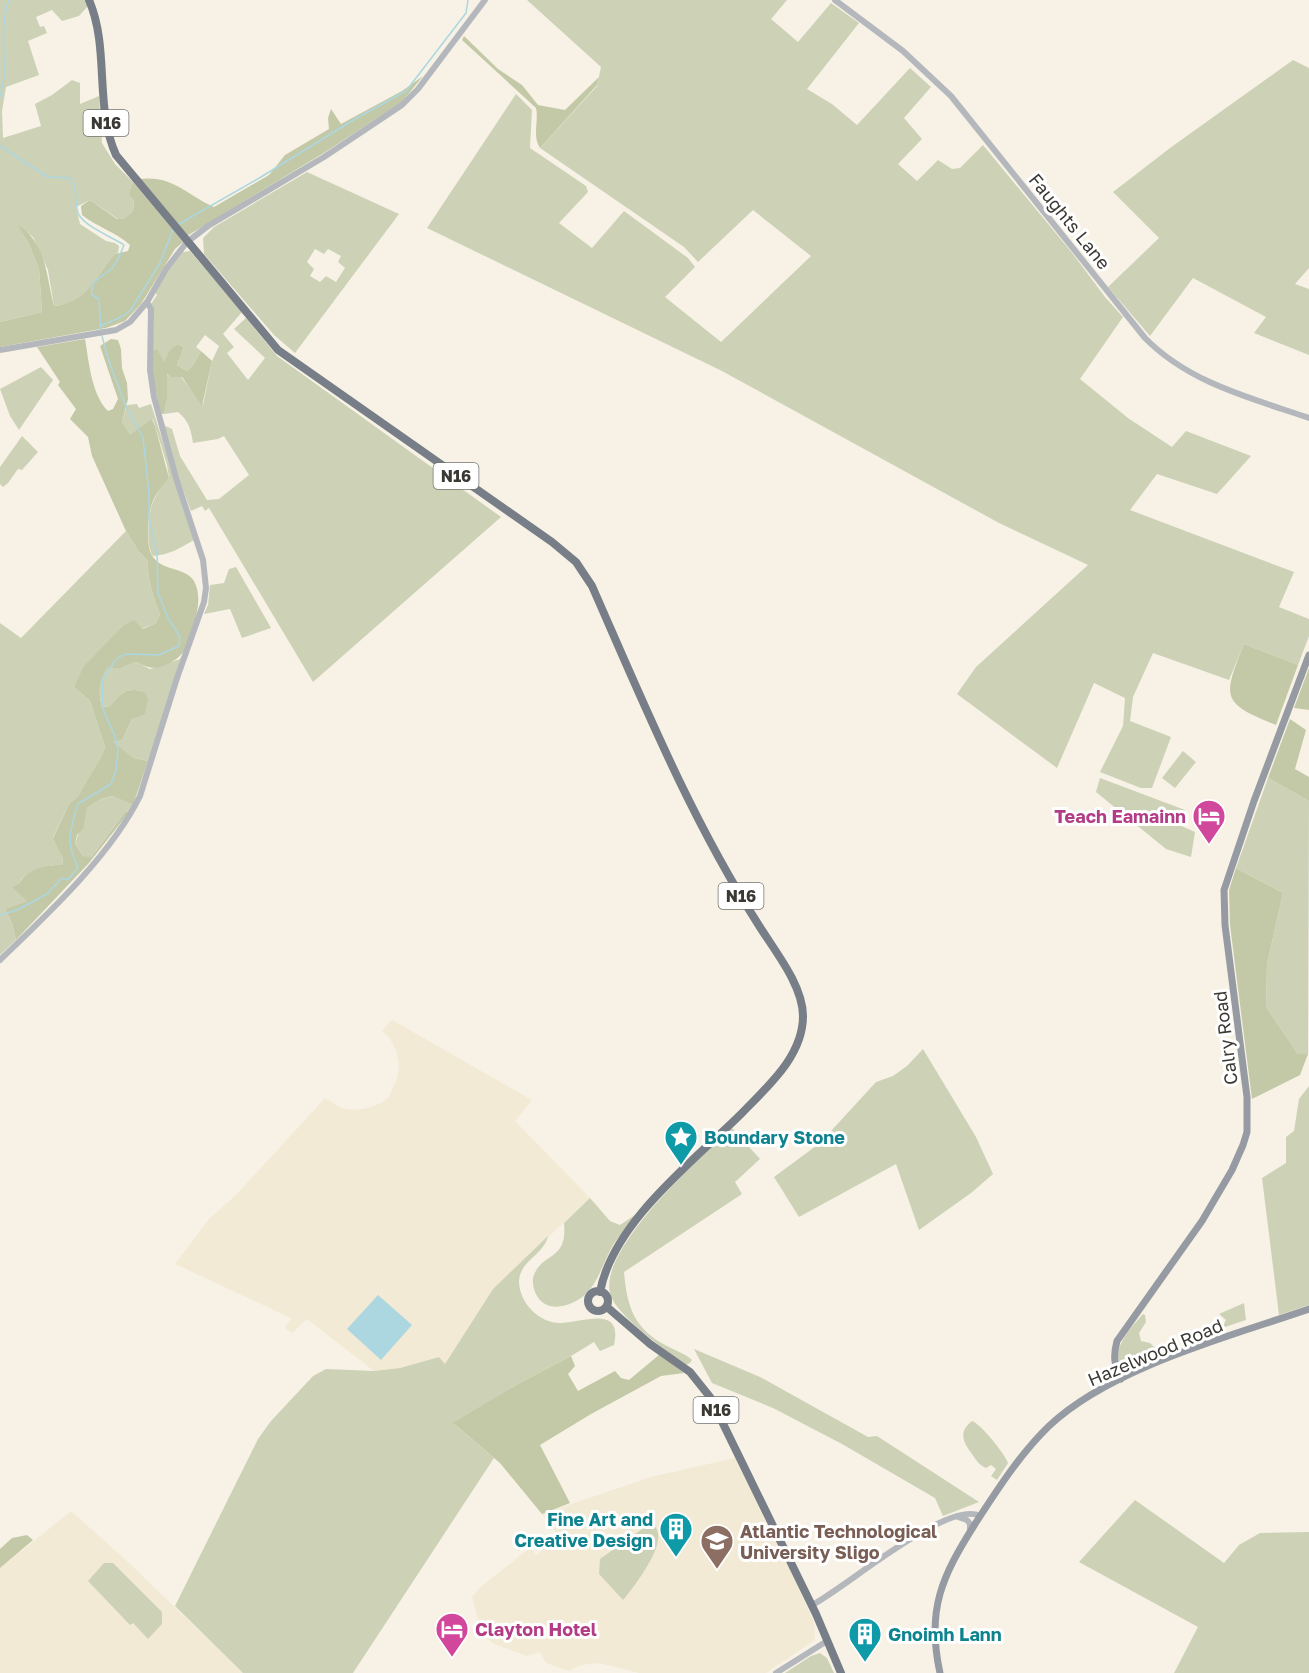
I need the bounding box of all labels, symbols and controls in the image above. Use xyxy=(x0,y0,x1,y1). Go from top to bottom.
road number: N16 xyxy=(84,110,128,136)
street label: Faughts Lane xyxy=(1025,169,1115,273)
road number: N16 xyxy=(434,463,478,489)
hotel icon: Teach Eamainn xyxy=(1191,798,1227,845)
place label: Teach Eamainn xyxy=(1054,805,1186,827)
road number: N16 xyxy=(718,883,764,909)
street label: Calry Road xyxy=(1208,990,1242,1086)
place icon: Boundary Stone xyxy=(663,1119,699,1166)
place label: Boundary Stone xyxy=(704,1126,845,1148)
street label: Hazelwood Road xyxy=(1084,1314,1226,1390)
road number: N16 xyxy=(694,1397,738,1423)
place label: Fine Art and Creative Design xyxy=(514,1508,653,1551)
building icon: Fine Art and Creative Design xyxy=(658,1511,694,1558)
place label: Atlantic Technological University Sligo xyxy=(740,1520,937,1563)
school or university icon: Atlantic Technological University Sligo xyxy=(699,1523,735,1570)
hotel icon: Clayton Hotel xyxy=(434,1611,470,1658)
building icon: Gnoimh Lann xyxy=(847,1616,883,1663)
place label: Clayton Hotel xyxy=(475,1618,597,1640)
place label: Gnoimh Lann xyxy=(888,1623,1002,1645)

